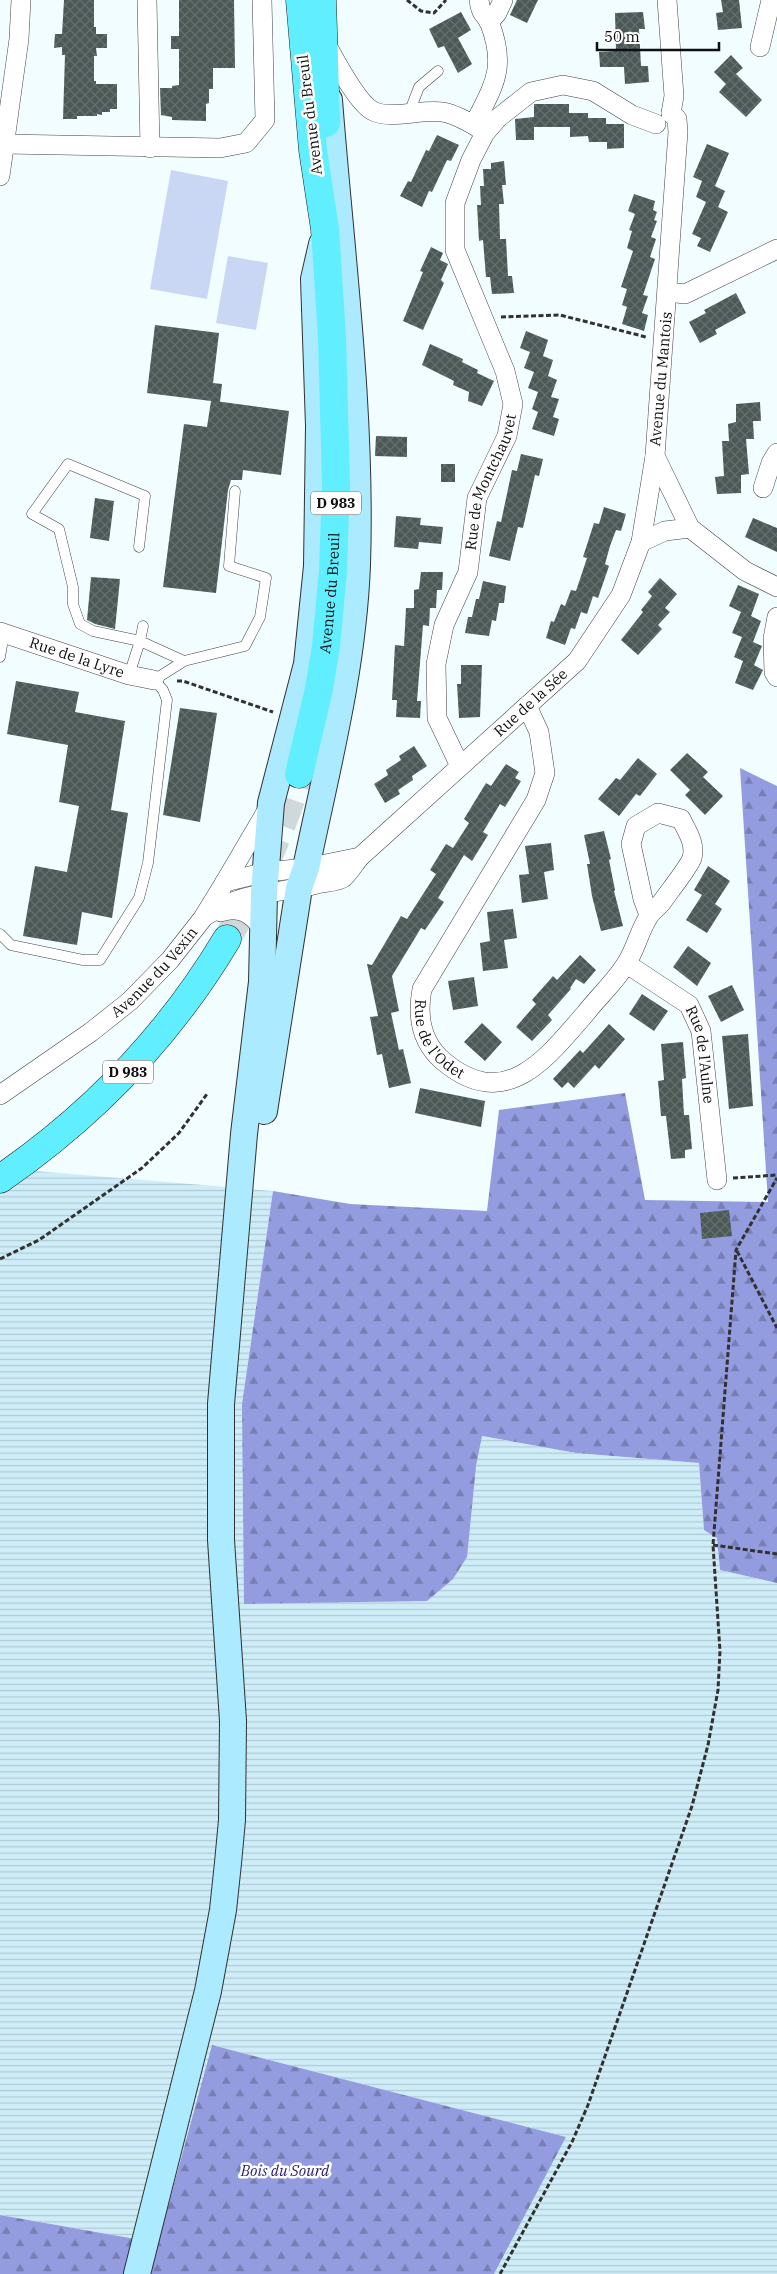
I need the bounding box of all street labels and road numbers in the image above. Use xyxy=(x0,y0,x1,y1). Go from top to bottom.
street label: Avenue du Breuil xyxy=(293,54,326,176)
street label: Avenue du Mantois xyxy=(645,311,676,447)
street label: Rue de Montchauvet xyxy=(461,412,520,551)
road number: D 983 xyxy=(311,492,361,514)
street label: Avenue du Breuil xyxy=(315,532,343,655)
street label: Rue de la Lyre xyxy=(27,632,127,682)
street label: Rue de la Sée xyxy=(490,664,571,740)
street label: Avenue du Vexin xyxy=(107,923,202,1021)
street label: Rue de l'Odet xyxy=(411,999,468,1083)
street label: Rue de l'Aulne xyxy=(682,1002,719,1104)
road number: D 983 xyxy=(103,1060,153,1084)

